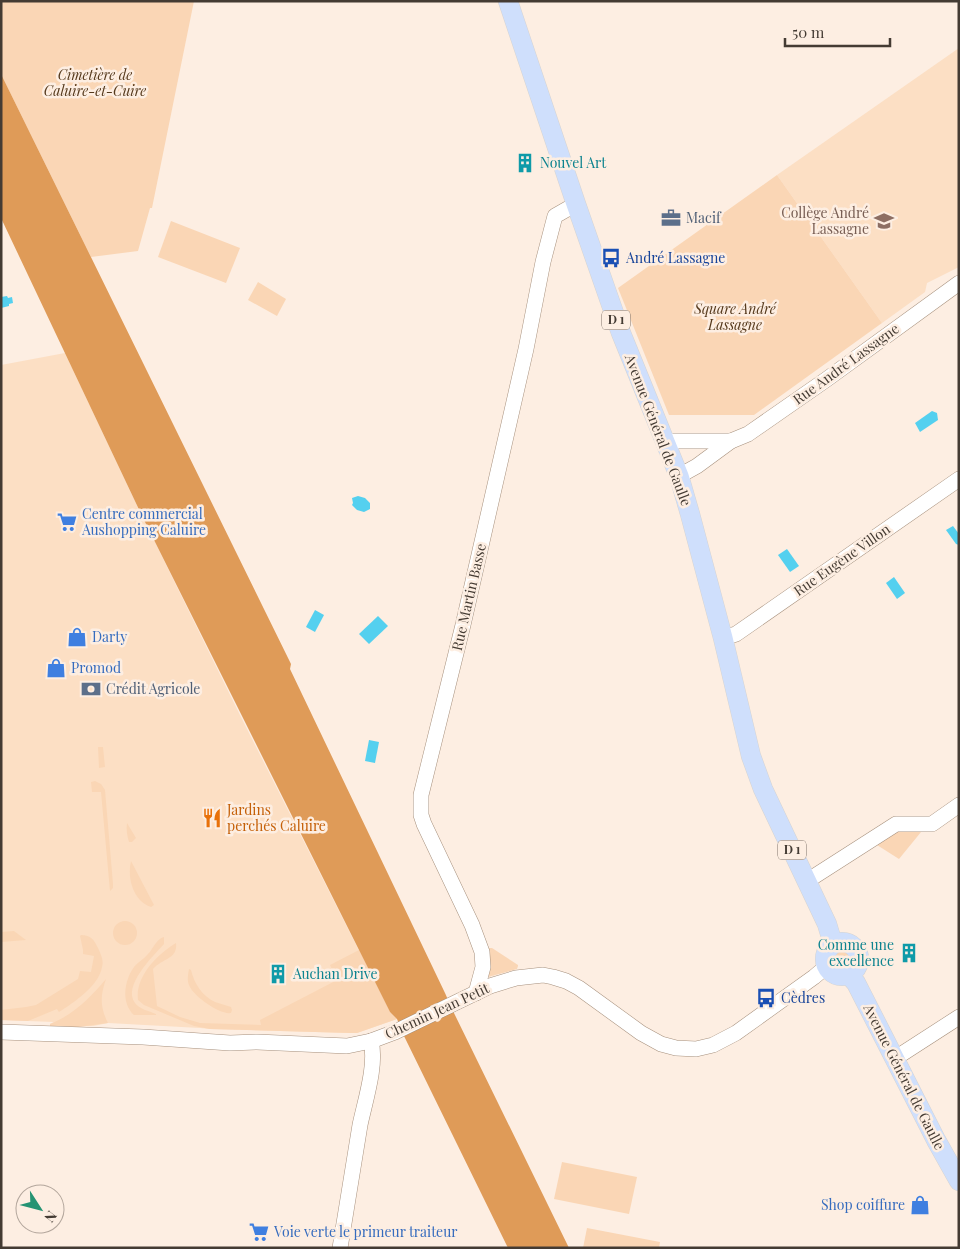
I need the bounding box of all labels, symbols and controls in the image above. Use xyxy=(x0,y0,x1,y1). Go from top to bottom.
scale bar xyxy=(785,15,890,47)
text: 50 m xyxy=(792,22,825,42)
park label: Cimetière de Caluire-et-Cuire xyxy=(44,65,146,100)
building icon: Nouvel Art xyxy=(514,152,536,174)
place label: Nouvel Art xyxy=(540,153,607,172)
place label: Collège André Lassagne xyxy=(781,203,869,238)
office icon: Macif xyxy=(660,207,682,229)
place label: Macif xyxy=(686,208,722,227)
school or university icon: Collège André Lassagne xyxy=(873,210,895,232)
bus stop icon: André Lassagne xyxy=(600,247,622,269)
place label: André Lassagne xyxy=(625,248,725,267)
park label: Square André Lassagne xyxy=(693,299,777,334)
road number: D 1 xyxy=(602,310,630,330)
street label: Rue André Lassagne xyxy=(789,319,903,409)
street label: Avenue Général de Gaulle xyxy=(620,350,696,509)
place label: Centre commercial Aushopping Caluire xyxy=(81,504,206,539)
supermarket icon: Centre commercial Aushopping Caluire xyxy=(56,511,78,533)
street label: Rue Eugène Villon xyxy=(790,519,894,600)
street label: Rue Martin Basse xyxy=(447,541,490,652)
shop icon: Darty xyxy=(66,626,88,648)
place label: Darty xyxy=(92,627,127,646)
shop icon: Promod xyxy=(45,657,67,679)
place label: Promod xyxy=(71,658,121,677)
bank icon: Crédit Agricole xyxy=(80,678,102,700)
place label: Crédit Agricole xyxy=(106,679,200,698)
place label: Jardins perchés Caluire xyxy=(226,800,326,835)
restaurant icon: Jardins perchés Caluire xyxy=(201,807,223,829)
road number: D 1 xyxy=(778,840,806,860)
place label: Comme une excellence xyxy=(818,935,894,970)
building icon: Comme une excellence xyxy=(898,942,920,964)
building icon: Auchan Drive xyxy=(267,963,289,985)
place label: Auchan Drive xyxy=(292,964,378,983)
street label: Chemin Jean Petit xyxy=(382,978,493,1043)
bus stop icon: Cèdres xyxy=(755,987,777,1009)
place label: Cèdres xyxy=(781,988,825,1007)
street label: Avenue Général de Gaulle xyxy=(859,1000,950,1153)
north arrow xyxy=(15,1184,65,1234)
shop icon: Shop coiffure xyxy=(909,1194,931,1216)
place label: Shop coiffure xyxy=(821,1195,905,1214)
text: N xyxy=(40,1207,62,1227)
supermarket icon: Voie verte le primeur traiteur xyxy=(248,1221,270,1243)
place label: Voie verte le primeur traiteur xyxy=(273,1222,458,1241)

